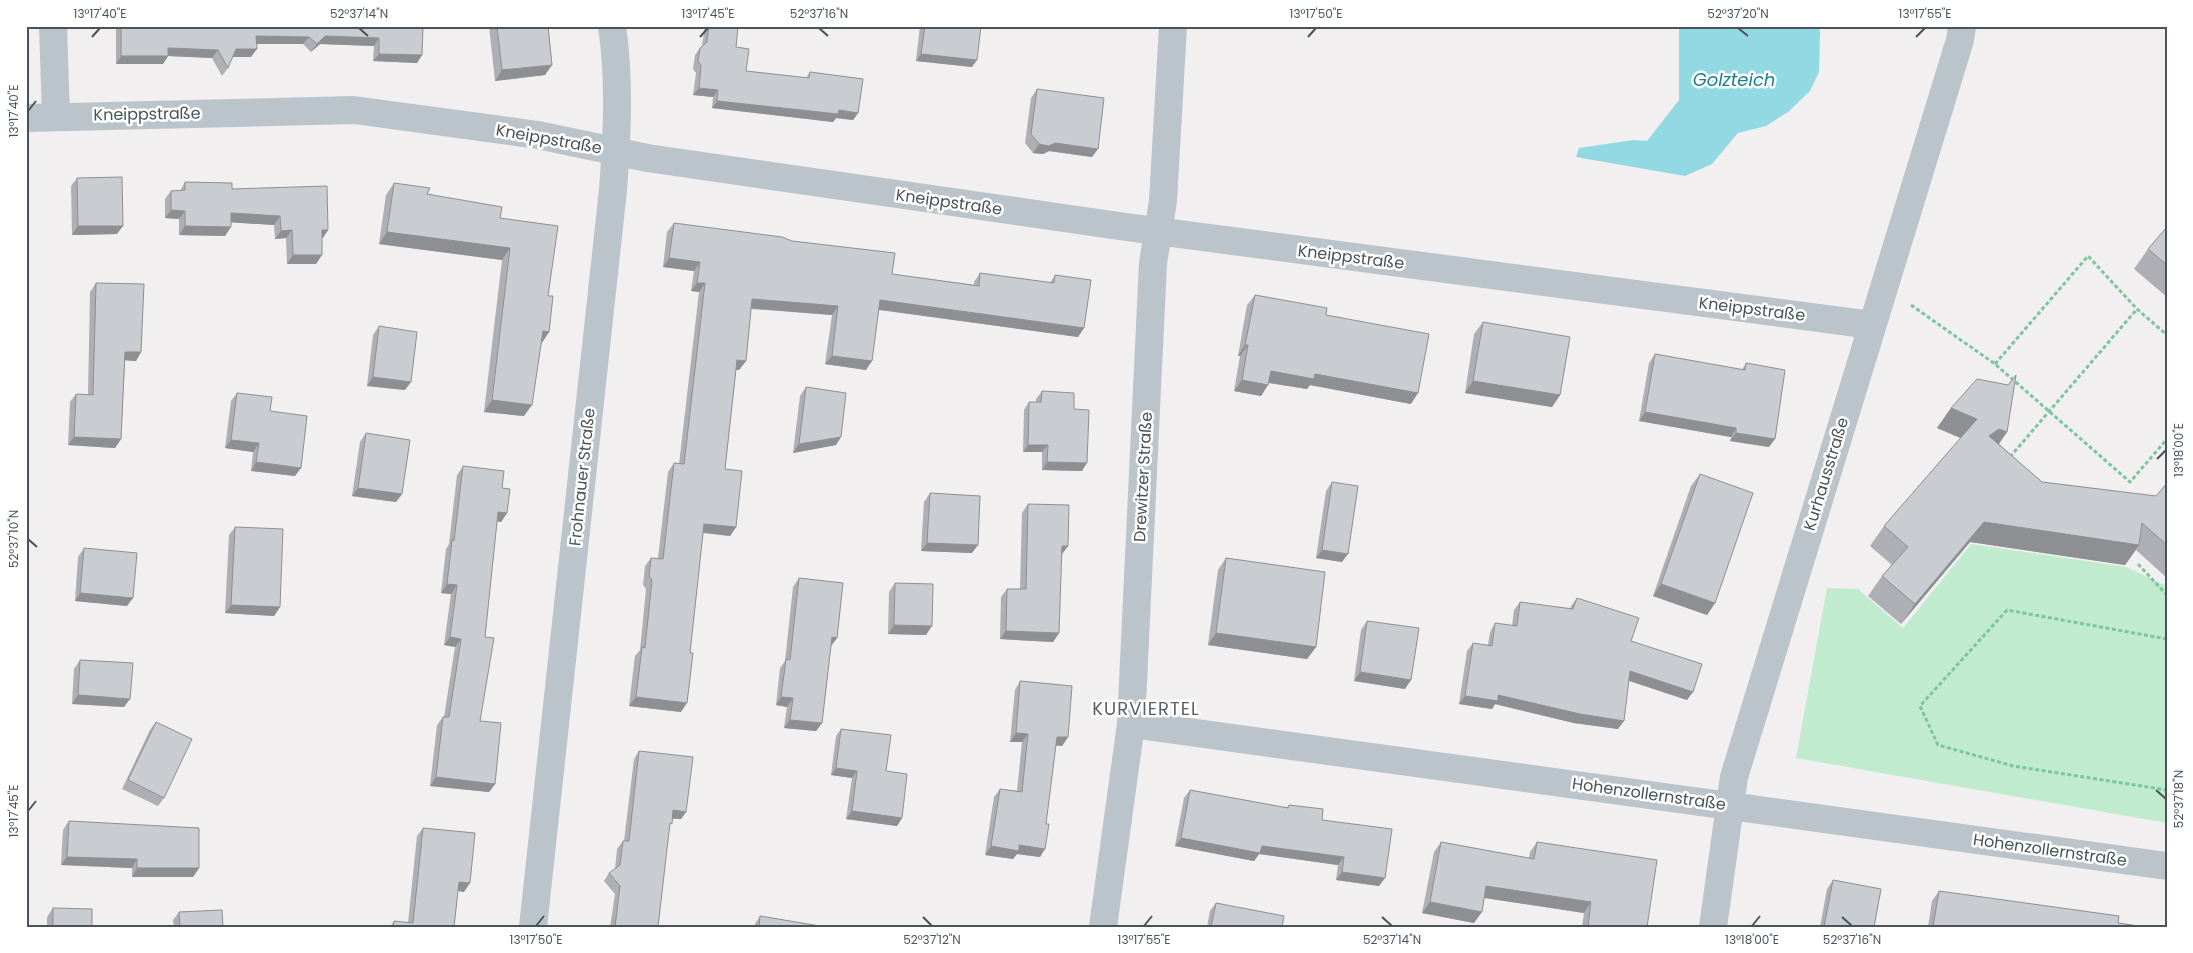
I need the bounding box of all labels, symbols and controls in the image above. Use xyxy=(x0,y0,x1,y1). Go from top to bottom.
text: 13°17'40"E xyxy=(74,5,126,22)
text: 52°37'14"N xyxy=(330,5,388,22)
text: 13°17'45"E xyxy=(682,5,734,22)
text: 52°37'16"N xyxy=(790,5,848,22)
text: 13°17'50"E xyxy=(1290,5,1342,22)
text: 52°37'20"N xyxy=(1707,5,1769,22)
text: 13°17'55"E xyxy=(1899,5,1951,22)
water label: Golzteich xyxy=(1693,67,1775,92)
text: 13°17'40"E xyxy=(5,85,22,137)
street label: Kneippstraße xyxy=(93,102,201,126)
street label: Kneippstraße xyxy=(494,118,604,160)
street label: Kneippstraße xyxy=(894,183,1004,221)
street label: Kneippstraße xyxy=(1296,239,1406,275)
street label: Kneippstraße xyxy=(1697,291,1807,327)
street label: Frohnauer Straße xyxy=(563,407,601,547)
street label: Drewitzer Straße xyxy=(1128,411,1158,543)
street label: Kurhausstraße xyxy=(1798,415,1854,533)
text: 13°18'00"E xyxy=(2170,423,2187,477)
text: 52°37'10"N xyxy=(5,510,22,568)
district label: KURVIERTEL xyxy=(1092,696,1200,721)
text: 52°37'18"N xyxy=(2170,770,2187,828)
street label: Hohenzollernstraße xyxy=(1571,772,1727,816)
text: 13°17'45"E xyxy=(5,785,22,837)
street label: Hohenzollernstraße xyxy=(1972,828,2128,872)
text: 13°17'50"E xyxy=(510,931,562,948)
text: 52°37'12"N xyxy=(903,931,961,948)
text: 13°17'55"E xyxy=(1118,931,1170,948)
text: 52°37'14"N xyxy=(1363,931,1421,948)
text: 13°18'00"E xyxy=(1725,931,1779,948)
text: 52°37'16"N xyxy=(1823,931,1881,948)

